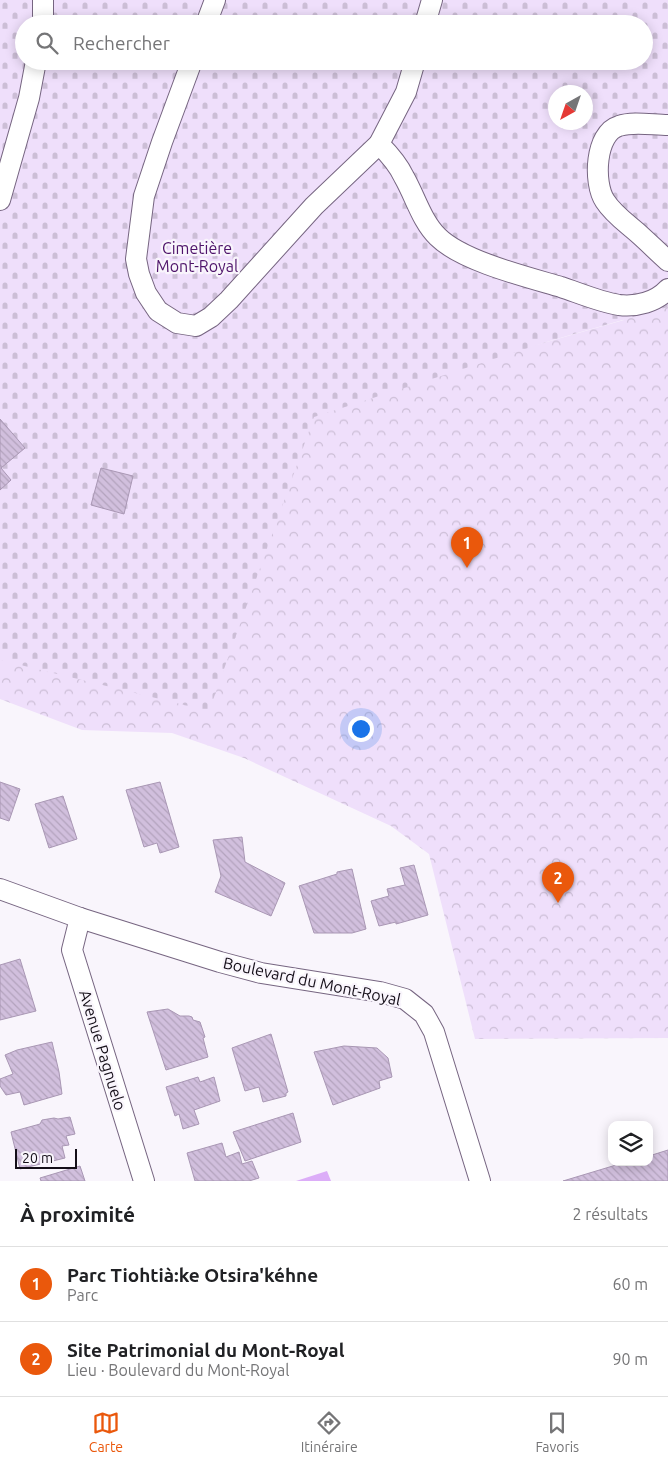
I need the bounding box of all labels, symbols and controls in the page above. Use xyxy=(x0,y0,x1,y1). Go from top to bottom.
search box xyxy=(15,15,653,70)
icon: search xyxy=(33,29,61,57)
text: Rechercher xyxy=(73,32,170,54)
north arrow xyxy=(548,85,593,130)
park label: Cimetière Mont-Royal xyxy=(156,239,238,275)
pin: 1 xyxy=(451,527,483,568)
your location xyxy=(348,716,374,742)
pin: 2 xyxy=(542,862,574,903)
street label: Boulevard du Mont-Royal xyxy=(222,953,402,1009)
street label: Avenue Pagnuelo xyxy=(76,988,130,1112)
map controls xyxy=(608,1121,653,1166)
button: layers xyxy=(608,1121,653,1166)
scale bar xyxy=(15,1146,78,1169)
text: 20 m xyxy=(22,1150,53,1166)
text: À proximité xyxy=(20,1202,135,1226)
text: 2 résultats xyxy=(572,1205,648,1223)
text: Parc Tiohtià:ke Otsira'kéhne xyxy=(67,1264,318,1286)
text: 1 xyxy=(31,1275,41,1293)
text: 60 m xyxy=(612,1275,648,1293)
text: Parc xyxy=(67,1286,98,1304)
text: Site Patrimonial du Mont-Royal xyxy=(67,1339,344,1361)
text: 2 xyxy=(31,1350,41,1368)
text: 90 m xyxy=(612,1350,648,1368)
text: Lieu · Boulevard du Mont-Royal xyxy=(67,1361,289,1379)
tab: Carte xyxy=(89,1409,123,1455)
tab: Itinéraire xyxy=(301,1409,358,1455)
tab: Favoris xyxy=(535,1409,579,1455)

